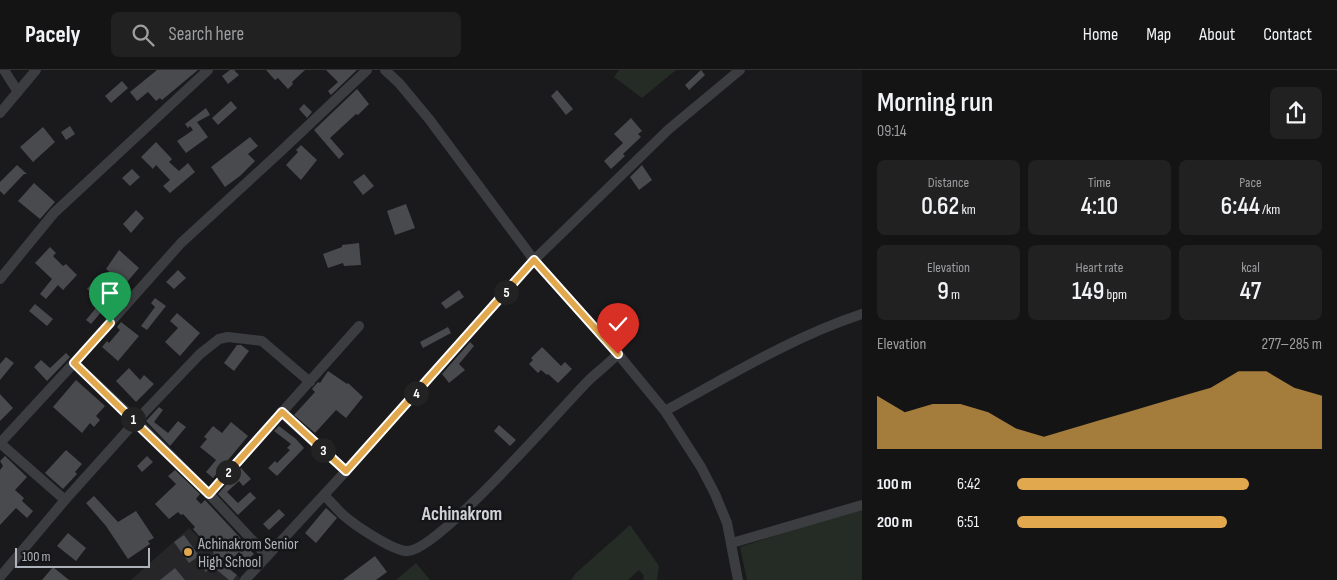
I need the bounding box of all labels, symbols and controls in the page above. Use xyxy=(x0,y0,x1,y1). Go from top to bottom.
search box xyxy=(111,12,461,57)
text: Pacely xyxy=(25,20,81,49)
icon: search xyxy=(129,21,157,49)
text: Search here xyxy=(169,23,244,46)
text: Home xyxy=(1083,24,1118,45)
text: Map xyxy=(1146,24,1171,45)
text: About xyxy=(1199,24,1235,45)
text: Contact xyxy=(1263,24,1312,45)
text: Morning run xyxy=(877,86,993,119)
button: share xyxy=(1270,87,1322,139)
text: 09:14 xyxy=(877,122,907,141)
text: Distance xyxy=(928,174,969,191)
text: Time xyxy=(1088,174,1111,191)
text: Pace xyxy=(1239,174,1262,191)
text: 0.62 xyxy=(921,191,959,222)
text: 4:10 xyxy=(1081,191,1118,222)
text: 6:44 xyxy=(1221,191,1260,222)
text: km xyxy=(959,201,976,218)
text: /km xyxy=(1260,201,1280,218)
text: Elevation xyxy=(927,259,970,276)
text: Heart rate xyxy=(1076,259,1123,276)
text: kcal xyxy=(1241,259,1260,276)
pin xyxy=(89,272,131,323)
text: 9 xyxy=(937,276,949,307)
text: 149 xyxy=(1072,276,1104,307)
text: 47 xyxy=(1240,276,1261,307)
icon: arrive xyxy=(96,279,124,307)
pin: 5 xyxy=(494,280,518,304)
text: 5 xyxy=(503,284,510,301)
text: m xyxy=(949,286,960,303)
text: bpm xyxy=(1104,286,1127,303)
pin xyxy=(597,303,639,354)
icon: check xyxy=(604,310,632,338)
text: Elevation xyxy=(877,335,926,354)
text: 277–285 m xyxy=(1262,335,1322,354)
pin: 4 xyxy=(404,380,428,406)
text: 4 xyxy=(413,385,420,402)
pin: 1 xyxy=(120,406,146,432)
text: 1 xyxy=(131,411,136,428)
pin: 3 xyxy=(310,438,336,462)
text: 3 xyxy=(320,442,327,459)
pin: 2 xyxy=(216,460,240,484)
text: 2 xyxy=(225,464,232,481)
text: 100 m xyxy=(877,475,912,494)
text: 6:42 xyxy=(957,475,980,494)
district label: Achinakrom xyxy=(421,503,502,526)
text: 200 m xyxy=(877,513,912,532)
text: 6:51 xyxy=(957,513,979,532)
place label: Achinakrom Senior High School xyxy=(197,535,299,572)
scale bar xyxy=(15,545,150,568)
marker: Achinakrom Senior High School xyxy=(182,546,194,558)
text: 100 m xyxy=(22,548,51,565)

